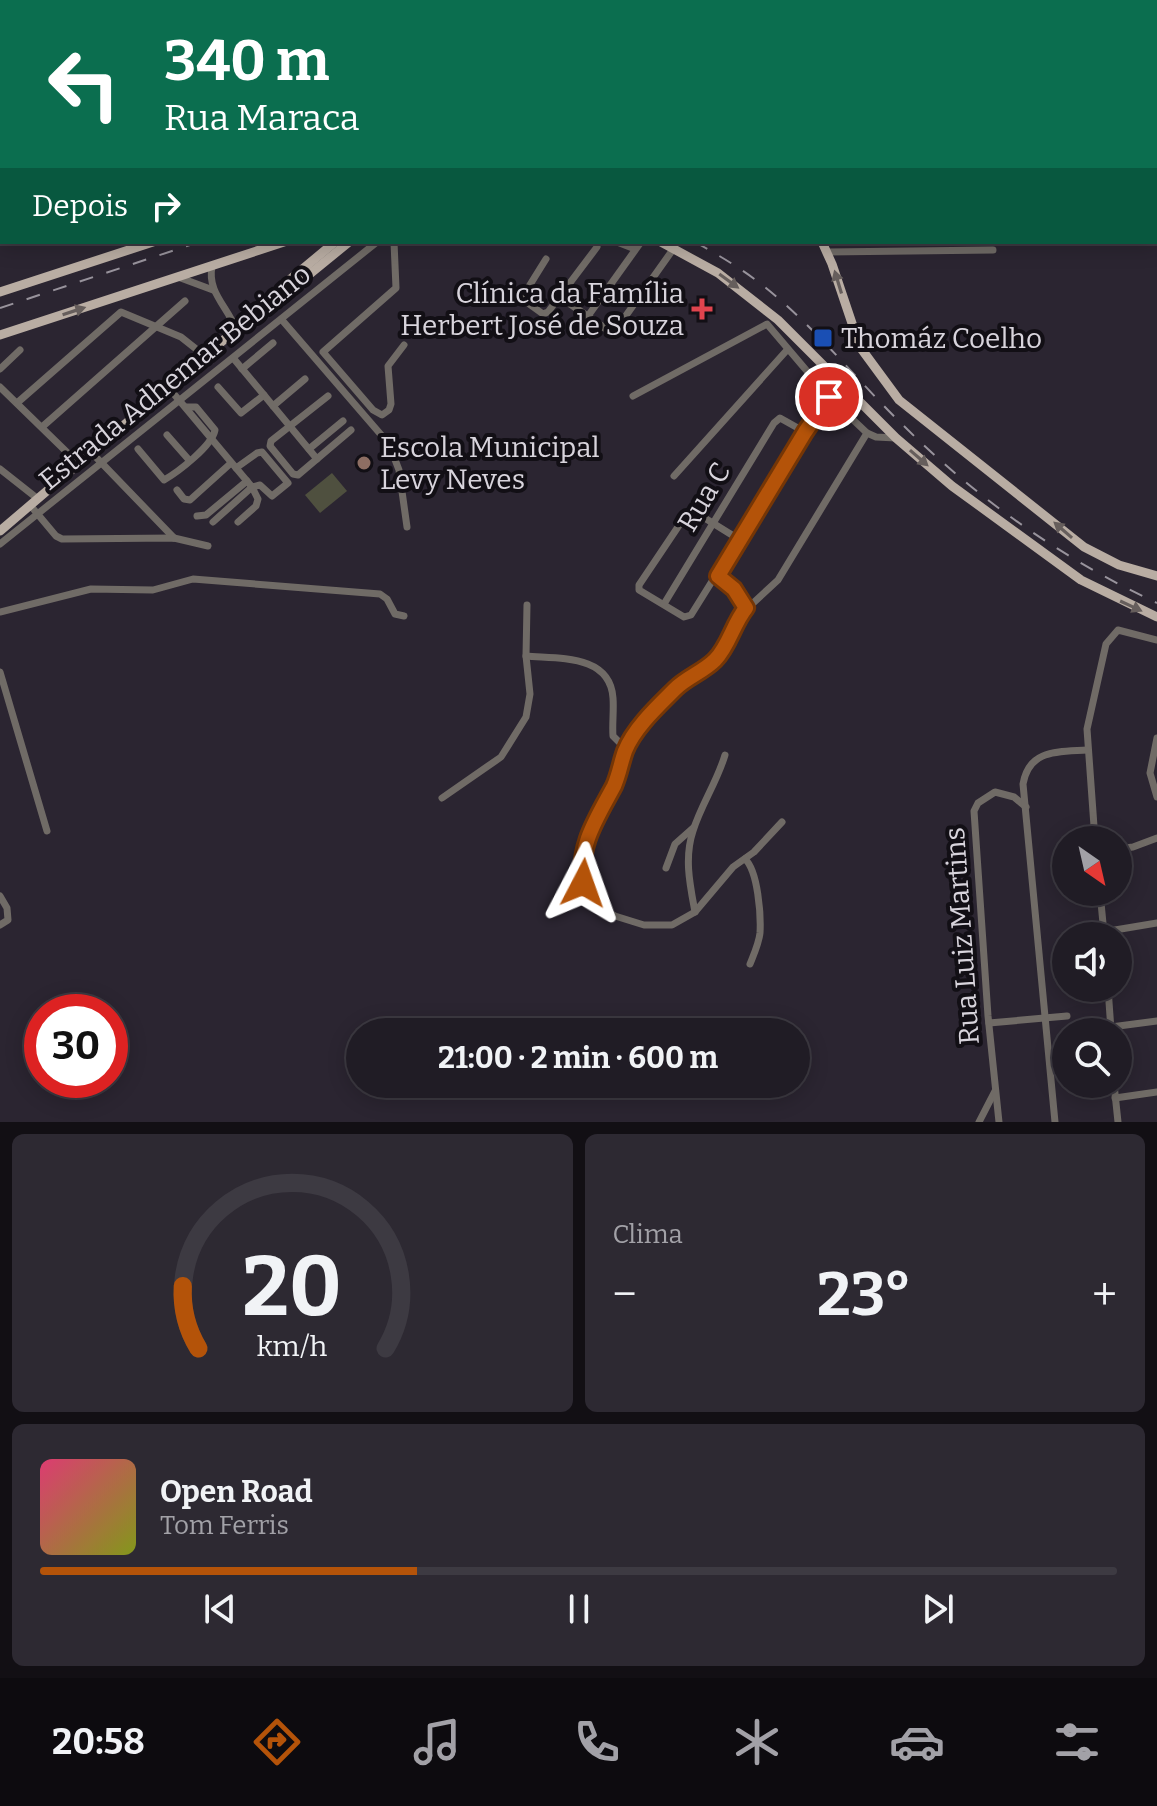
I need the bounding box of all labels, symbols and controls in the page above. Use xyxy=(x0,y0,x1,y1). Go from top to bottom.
text: 340 m xyxy=(164,28,329,95)
icon: left xyxy=(32,32,136,136)
text: Rua Maraca xyxy=(164,96,359,140)
icon: right xyxy=(144,184,188,228)
text: Depois xyxy=(32,188,128,224)
street label: Estrada Adhemar Bebiano xyxy=(33,257,317,497)
one-way arrow xyxy=(831,270,844,294)
one-way arrow xyxy=(718,273,739,288)
place label: Clínica da Família Herbert José de Souza xyxy=(400,277,684,342)
marker: Clínica da Família Herbert José de Souza xyxy=(691,298,713,320)
one-way arrow xyxy=(63,304,87,317)
place label: Thomáz Coelho xyxy=(841,322,1042,355)
marker: Thomáz Coelho xyxy=(812,327,834,349)
pin xyxy=(795,363,863,431)
icon: arrive xyxy=(807,375,851,419)
place label: Escola Municipal Levy Neves xyxy=(380,431,600,496)
one-way arrow xyxy=(908,449,928,466)
marker: Escola Municipal Levy Neves xyxy=(355,454,373,472)
street label: Rua C xyxy=(671,457,737,537)
one-way arrow xyxy=(1053,522,1073,539)
one-way arrow xyxy=(1120,599,1143,613)
street label: Rua Luiz Martins xyxy=(938,826,986,1046)
north arrow xyxy=(1052,826,1132,906)
map controls xyxy=(1052,826,1132,1098)
position arrow xyxy=(541,841,625,925)
button: sound xyxy=(1052,922,1132,1002)
speed limit sign: 30 xyxy=(24,994,128,1098)
button: search xyxy=(1052,1018,1132,1098)
text: 21:00 · 2 min · 600 m xyxy=(438,1040,718,1076)
text: Clima xyxy=(613,1219,683,1250)
text: 20 xyxy=(242,1237,342,1337)
text: 23° xyxy=(817,1259,912,1331)
text: − xyxy=(613,1268,637,1321)
text: + xyxy=(1092,1268,1117,1321)
text: km/h xyxy=(257,1329,328,1364)
text: Open Road xyxy=(160,1474,313,1510)
text: Tom Ferris xyxy=(160,1510,289,1541)
icon: previous xyxy=(198,1587,242,1631)
icon: pause xyxy=(557,1587,601,1631)
icon: next xyxy=(916,1587,960,1631)
icon: directions xyxy=(249,1714,305,1770)
icon: music xyxy=(409,1714,465,1770)
icon: phone xyxy=(569,1714,625,1770)
icon: climate xyxy=(729,1714,785,1770)
icon: car xyxy=(889,1714,945,1770)
icon: filters xyxy=(1049,1714,1105,1770)
text: 20:58 xyxy=(52,1720,145,1764)

